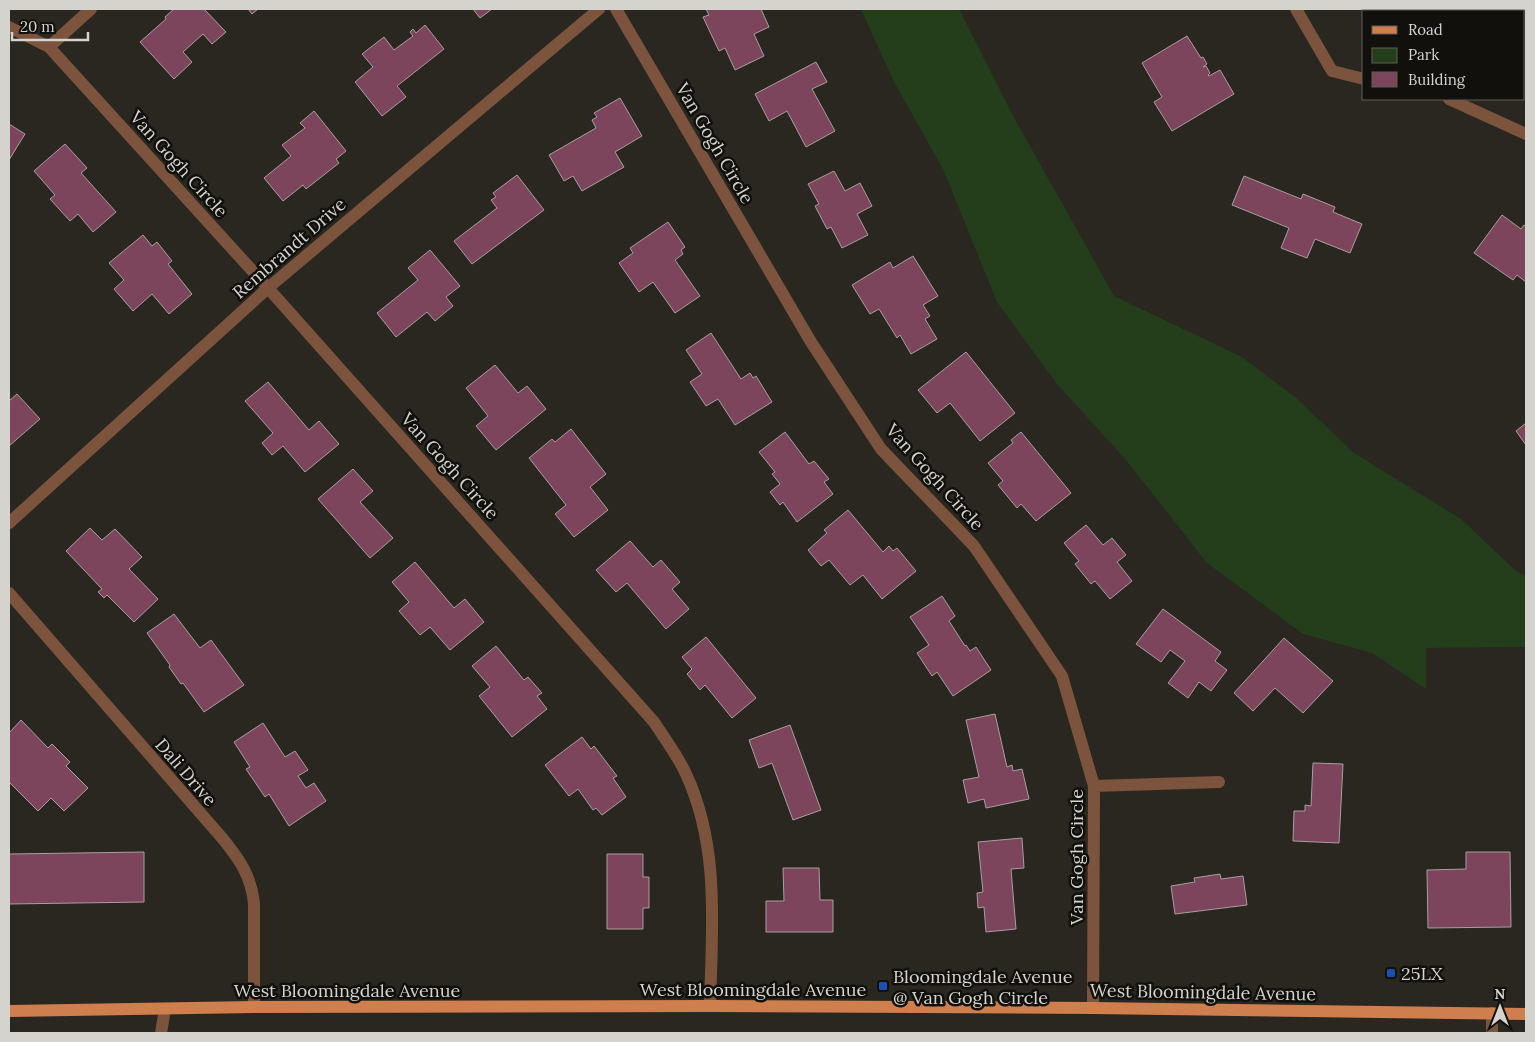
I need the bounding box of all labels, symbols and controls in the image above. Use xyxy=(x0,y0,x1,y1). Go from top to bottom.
scale bar xyxy=(12,10,89,42)
legend xyxy=(1362,10,1525,100)
text: 20 m xyxy=(20,17,55,36)
text: Road xyxy=(1408,20,1443,39)
text: Park xyxy=(1408,45,1439,64)
text: Building xyxy=(1408,70,1466,89)
street label: Van Gogh Circle xyxy=(671,78,759,208)
street label: Van Gogh Circle xyxy=(124,105,233,222)
street label: Rembrandt Drive xyxy=(228,192,351,304)
street label: Van Gogh Circle xyxy=(395,407,504,524)
street label: Van Gogh Circle xyxy=(880,418,989,535)
street label: Dali Drive xyxy=(150,733,222,811)
street label: Van Gogh Circle xyxy=(1065,789,1088,926)
place label: 25LX xyxy=(1401,962,1443,985)
place label: Bloomingdale Avenue @ Van Gogh Circle xyxy=(893,965,1073,1009)
marker: 25LX xyxy=(1385,967,1397,979)
street label: West Bloomingdale Avenue xyxy=(640,978,866,1001)
street label: West Bloomingdale Avenue xyxy=(234,979,460,1002)
street label: West Bloomingdale Avenue xyxy=(1090,979,1317,1005)
marker: Bloomingdale Avenue @ Van Gogh Circle xyxy=(877,980,889,992)
north arrow xyxy=(1475,982,1525,1032)
text: N xyxy=(1495,985,1506,1003)

